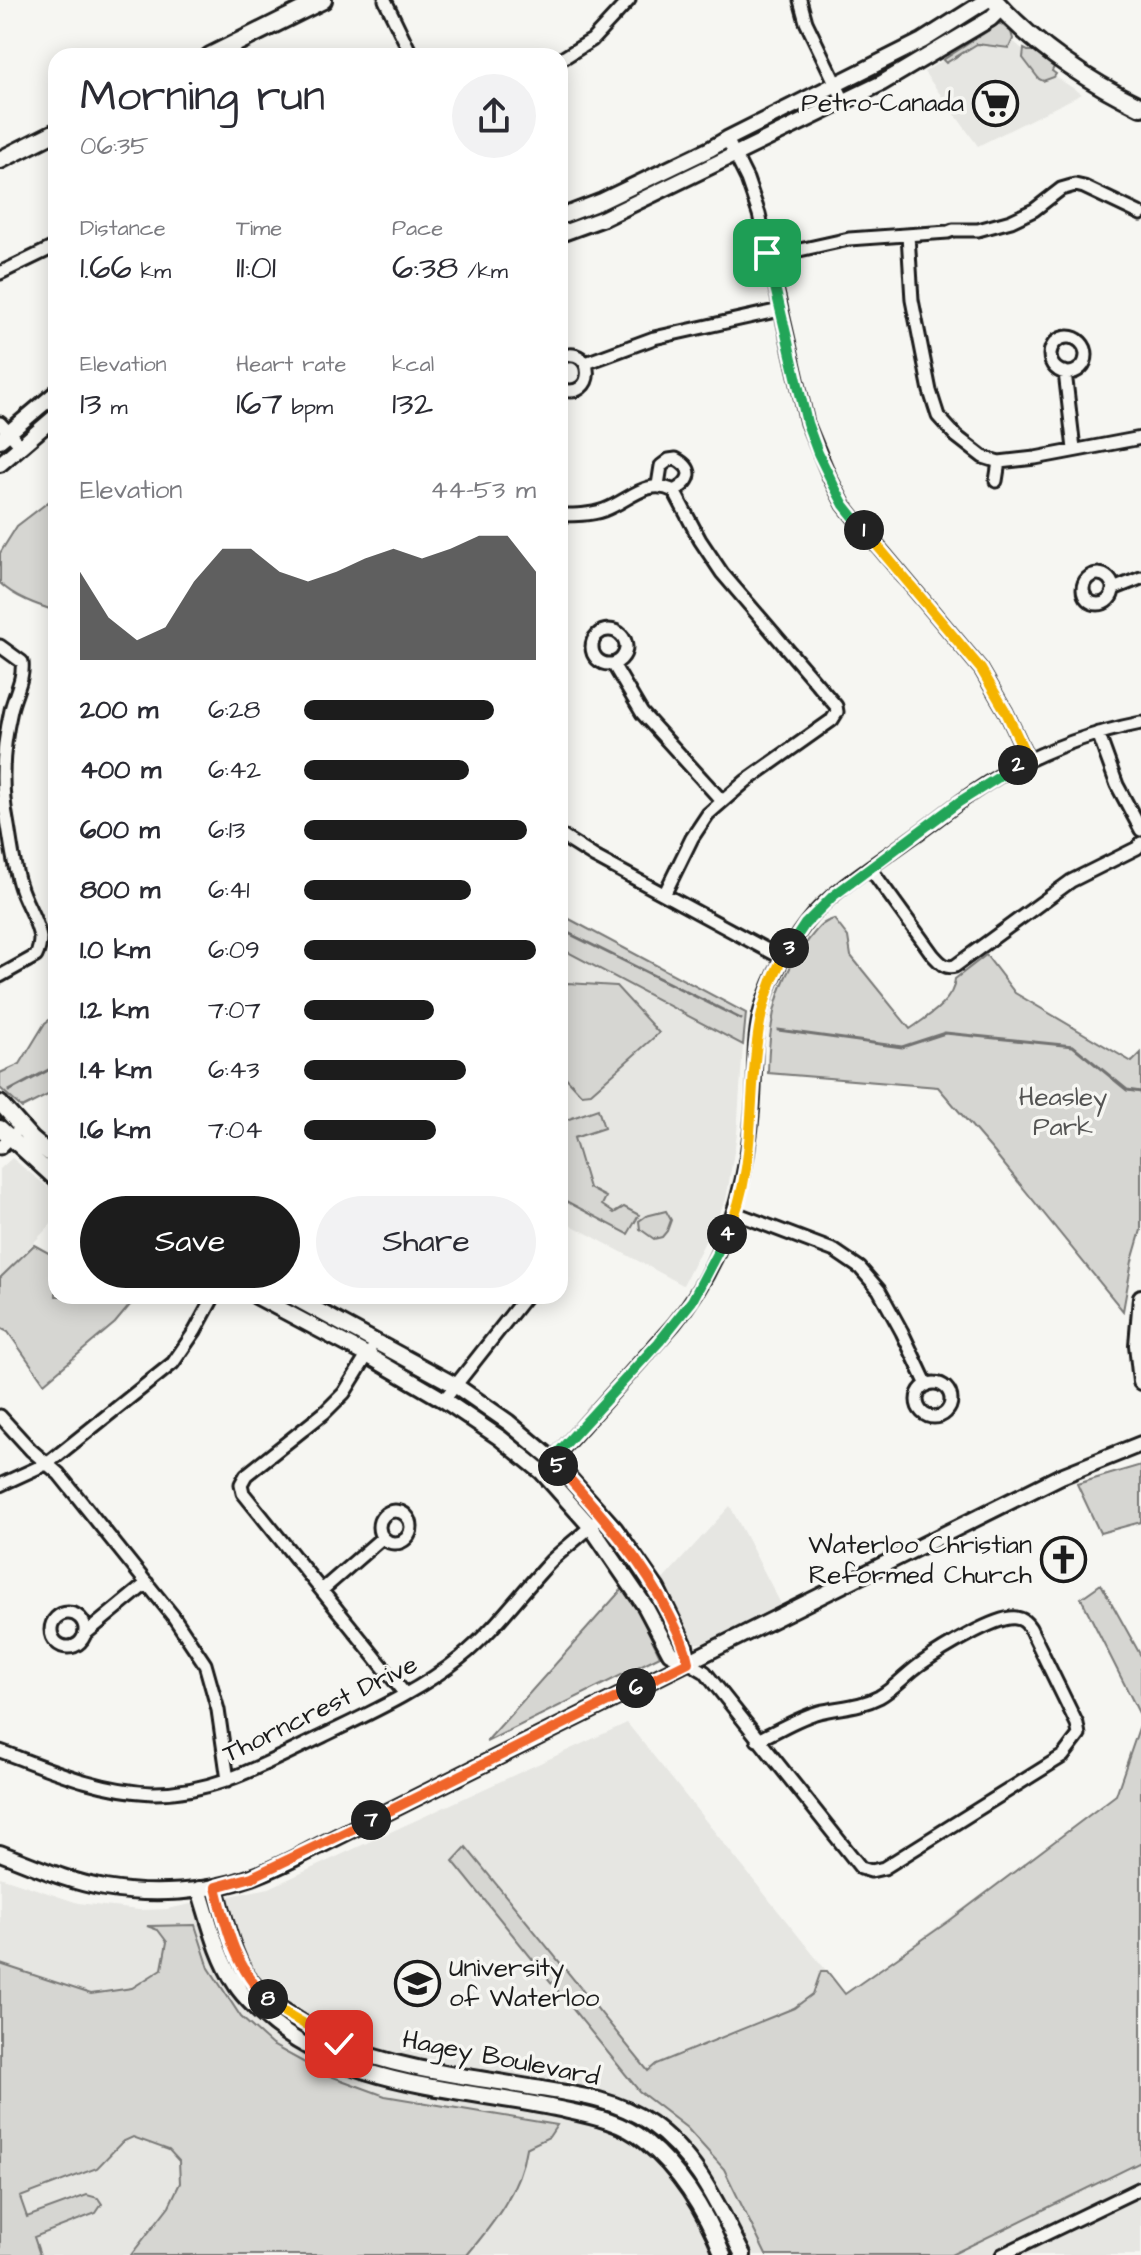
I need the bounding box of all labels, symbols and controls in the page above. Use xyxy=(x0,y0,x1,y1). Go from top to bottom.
text: Morning run xyxy=(80,67,325,128)
button: share xyxy=(452,74,536,158)
supermarket icon: Petro-Canada xyxy=(971,79,1019,127)
place label: Petro-Canada xyxy=(801,85,964,121)
text: 06:35 xyxy=(80,128,149,164)
text: Distance xyxy=(80,213,166,244)
text: Time xyxy=(236,213,282,244)
text: Pace xyxy=(392,213,443,244)
pin xyxy=(733,219,801,287)
icon: arrive xyxy=(745,231,789,275)
text: 1.66 xyxy=(80,244,132,292)
text: 11:01 xyxy=(236,244,276,292)
text: 6:38 xyxy=(392,244,458,292)
text: km xyxy=(132,256,171,287)
text: /km xyxy=(458,256,508,287)
text: Elevation xyxy=(80,349,167,380)
text: Heart rate xyxy=(236,349,346,380)
text: kcal xyxy=(392,349,434,380)
text: 13 xyxy=(80,380,102,428)
text: 167 xyxy=(236,380,283,428)
text: 132 xyxy=(392,380,433,428)
text: m xyxy=(102,392,128,423)
text: bpm xyxy=(283,392,333,423)
text: Elevation xyxy=(80,472,182,508)
text: 44–53 m xyxy=(430,472,536,508)
pin: 1 xyxy=(844,510,884,550)
text: 1 xyxy=(863,514,865,545)
text: 200 m xyxy=(80,692,158,728)
text: 6:28 xyxy=(208,692,260,728)
pin: 2 xyxy=(998,745,1038,785)
text: 2 xyxy=(1012,749,1024,780)
text: 400 m xyxy=(80,752,161,788)
text: 6:42 xyxy=(208,752,261,788)
text: 600 m xyxy=(80,812,160,848)
text: 6:13 xyxy=(208,812,245,848)
text: 800 m xyxy=(80,872,160,908)
text: 6:41 xyxy=(208,872,250,908)
pin: 3 xyxy=(769,928,809,968)
text: 1.0 km xyxy=(80,932,150,968)
text: 6:09 xyxy=(208,932,260,968)
text: 3 xyxy=(783,932,795,963)
text: 1.2 km xyxy=(80,992,148,1028)
text: 7:07 xyxy=(208,992,261,1028)
text: 1.4 km xyxy=(80,1052,151,1088)
text: 6:43 xyxy=(208,1052,260,1088)
park label: Heasley Park xyxy=(1019,1079,1107,1145)
text: 1.6 km xyxy=(80,1112,150,1148)
text: 7:04 xyxy=(208,1112,262,1148)
button: Save xyxy=(80,1196,300,1288)
button: Share xyxy=(316,1196,536,1288)
pin: 4 xyxy=(707,1214,747,1254)
text: 4 xyxy=(720,1218,734,1249)
pin: 5 xyxy=(538,1446,578,1486)
text: 5 xyxy=(550,1450,566,1481)
place label: Waterloo Christian Reformed Church xyxy=(808,1527,1032,1593)
church icon: Waterloo Christian Reformed Church xyxy=(1039,1536,1087,1584)
street label: Thorncrest Drive xyxy=(217,1646,423,1772)
pin: 6 xyxy=(616,1668,656,1708)
text: 6 xyxy=(629,1672,643,1703)
pin: 7 xyxy=(351,1800,391,1840)
text: 7 xyxy=(364,1804,378,1835)
place label: University of Waterloo xyxy=(449,1950,600,2016)
school or university icon: University of Waterloo xyxy=(394,1959,442,2007)
pin: 8 xyxy=(248,1979,288,2019)
text: 8 xyxy=(261,1983,275,2014)
pin xyxy=(305,2010,373,2078)
street label: Hagey Boulevard xyxy=(399,2021,603,2097)
icon: check xyxy=(317,2022,361,2066)

